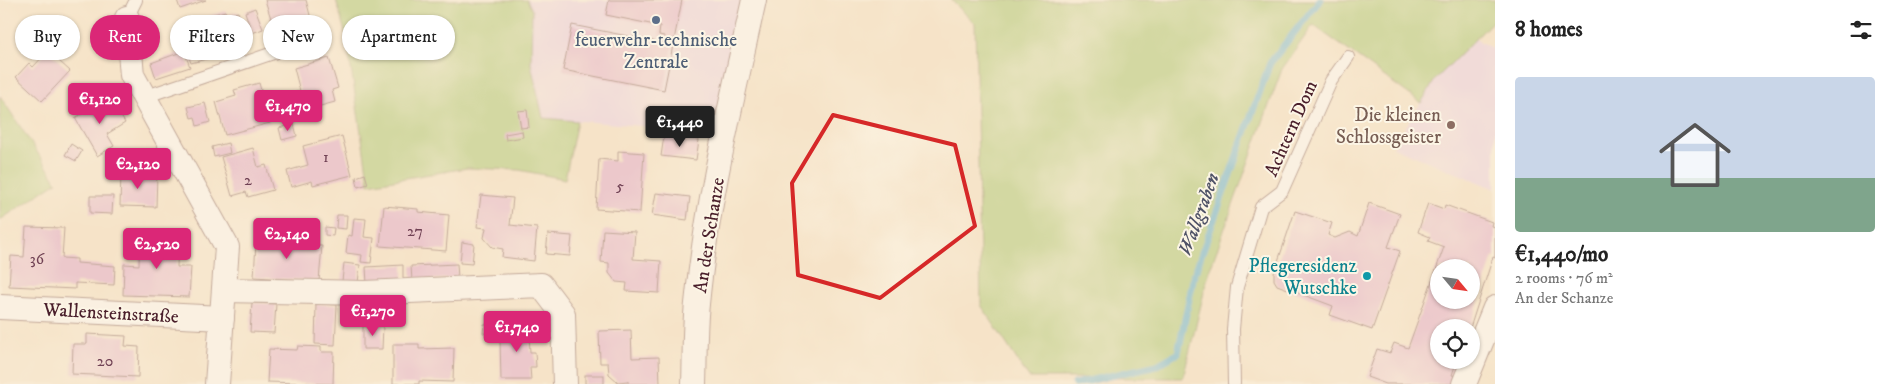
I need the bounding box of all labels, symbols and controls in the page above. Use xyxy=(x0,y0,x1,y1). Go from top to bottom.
marker: feuerwehr-technische Zentrale xyxy=(650,14,662,26)
chip: Buy xyxy=(15,15,80,60)
chip: Rent xyxy=(90,15,160,60)
chip: Filters xyxy=(170,15,253,60)
chip: New xyxy=(263,15,332,60)
chip: Apartment xyxy=(342,15,455,60)
icon: filters xyxy=(1847,16,1875,44)
text: 8 homes xyxy=(1515,17,1583,43)
place label: feuerwehr-technische Zentrale xyxy=(575,29,737,74)
street label: Achtern Dom xyxy=(1260,77,1323,180)
pin: €1,120 xyxy=(59,82,141,125)
text: €1,120 xyxy=(79,89,121,109)
pin: €1,470 xyxy=(247,90,329,132)
text: €1,470 xyxy=(265,96,311,116)
place label: Die kleinen Schlossgeister xyxy=(1336,104,1441,149)
pin: €1,440 xyxy=(639,106,721,148)
icon: home xyxy=(1650,110,1740,200)
text: €1,440 xyxy=(657,112,703,132)
marker: Die kleinen Schlossgeister xyxy=(1445,119,1457,131)
house number: 1 xyxy=(323,147,329,167)
pin: €2,120 xyxy=(97,148,179,190)
text: €2,120 xyxy=(116,154,160,174)
house number: 2 xyxy=(244,170,252,190)
water label: Wallgraben xyxy=(1173,170,1226,259)
house number: 5 xyxy=(616,176,624,196)
street label: An der Schanze xyxy=(689,176,730,295)
pin: €2,140 xyxy=(246,218,328,260)
house number: 27 xyxy=(407,221,423,241)
text: €2,140 xyxy=(264,224,310,244)
pin: €2,520 xyxy=(116,228,198,270)
text: €2,520 xyxy=(134,234,180,254)
text: €1,440/mo xyxy=(1515,242,1608,268)
house number: 36 xyxy=(30,249,45,269)
place label: Pflegeresidenz Wutschke xyxy=(1249,255,1357,300)
north arrow xyxy=(1430,259,1480,309)
map controls xyxy=(1430,259,1480,369)
text: 2 rooms · 76 m² xyxy=(1515,268,1613,288)
marker: Pflegeresidenz Wutschke xyxy=(1361,270,1373,282)
text: An der Schanze xyxy=(1515,288,1613,308)
pin: €1,270 xyxy=(332,294,414,337)
street label: Wallensteinstraße xyxy=(42,298,179,329)
text: €1,270 xyxy=(351,301,395,321)
pin: €1,740 xyxy=(476,310,558,353)
text: €1,740 xyxy=(495,317,539,337)
button: locate xyxy=(1430,319,1480,369)
house number: 20 xyxy=(97,351,113,371)

